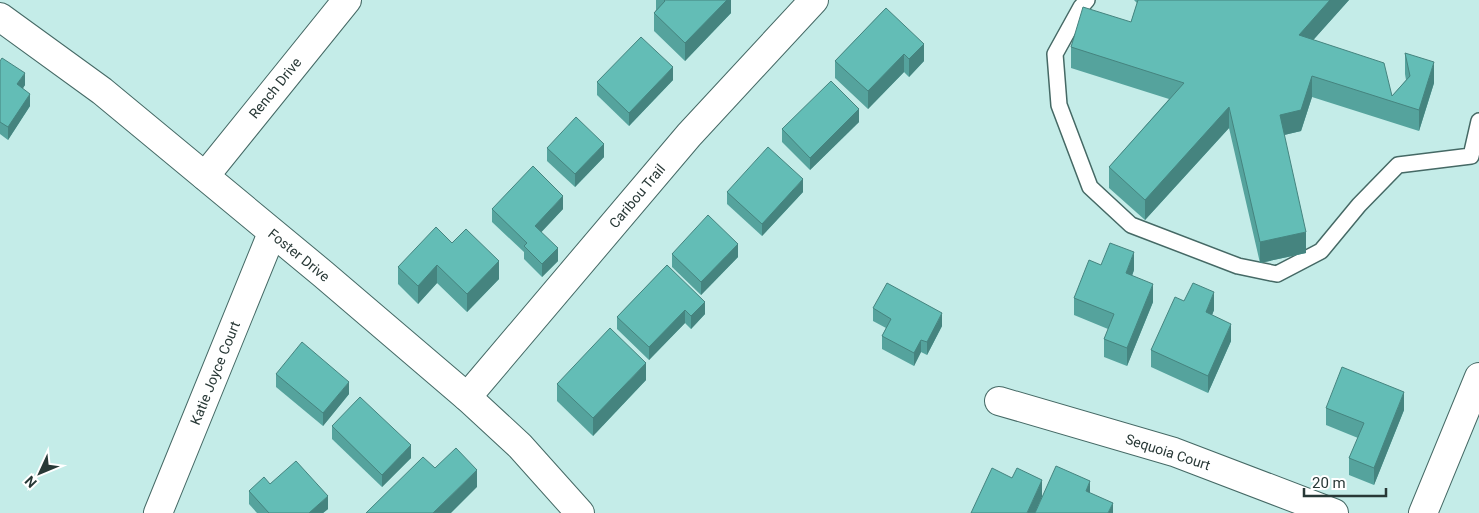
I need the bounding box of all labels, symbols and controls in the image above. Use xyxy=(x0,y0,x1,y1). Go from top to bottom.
street label: Rench Drive xyxy=(246,54,304,122)
street label: Caribou Trail xyxy=(606,161,668,231)
street label: Foster Drive xyxy=(265,225,333,285)
street label: Katie Joyce Court xyxy=(187,319,243,427)
street label: Sequoia Court xyxy=(1124,431,1213,473)
north arrow xyxy=(15,448,65,498)
scale bar xyxy=(1304,466,1386,498)
text: N xyxy=(21,473,40,491)
text: 20 m xyxy=(1312,474,1346,492)

